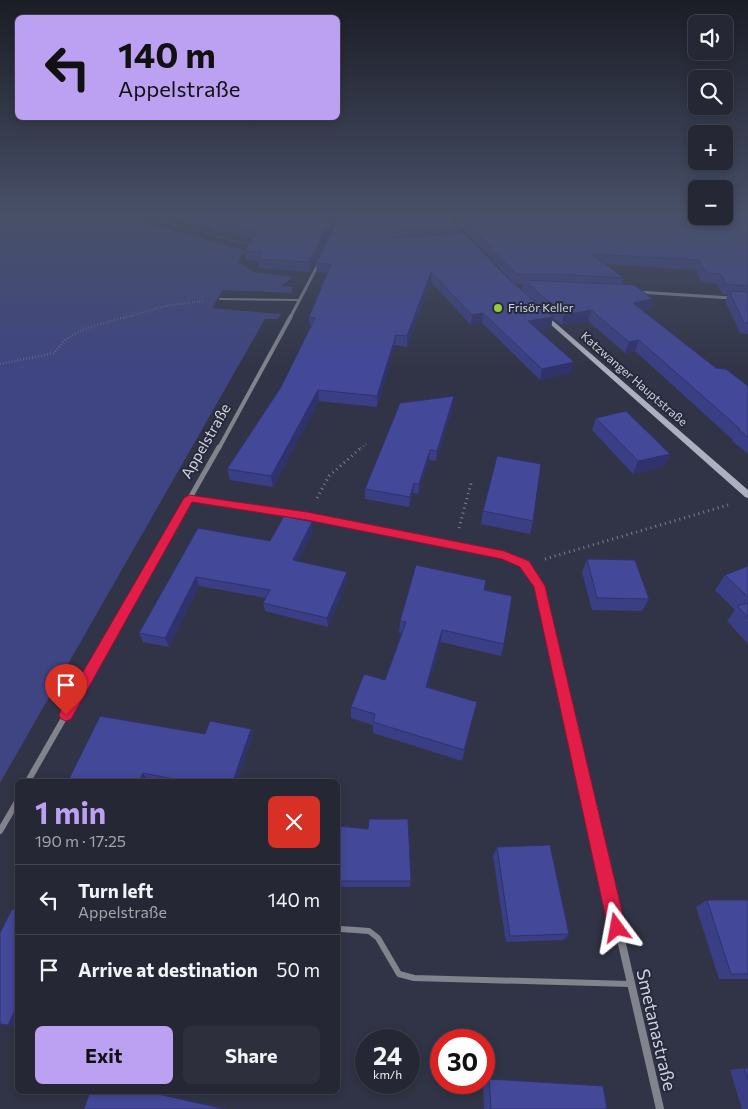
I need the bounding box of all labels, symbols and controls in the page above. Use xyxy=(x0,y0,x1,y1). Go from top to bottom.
map controls xyxy=(688,15,733,225)
button: sound xyxy=(688,15,733,60)
text: 140 m xyxy=(118,32,216,75)
icon: left xyxy=(35,35,100,100)
button: search xyxy=(688,70,733,115)
text: Appelstraße xyxy=(118,75,240,102)
button: + xyxy=(688,125,733,170)
button: − xyxy=(688,180,733,225)
place label: Frisör Keller xyxy=(508,300,574,314)
marker: Frisör Keller xyxy=(492,302,504,314)
street label: Katzwanger Hauptstraße xyxy=(579,328,691,428)
street label: Appelstraße xyxy=(176,400,234,481)
pin xyxy=(45,664,87,715)
icon: arrive xyxy=(52,671,80,699)
text: 1 min xyxy=(35,793,106,830)
button: close xyxy=(268,796,320,848)
text: 190 m · 17:25 xyxy=(35,831,126,850)
text: Turn left xyxy=(78,879,153,902)
icon: left xyxy=(35,886,63,914)
text: 140 m xyxy=(268,888,320,911)
position arrow xyxy=(590,901,642,953)
text: Appelstraße xyxy=(78,902,167,921)
icon: arrive xyxy=(35,956,63,984)
text: Arrive at destination xyxy=(78,958,258,981)
text: 50 m xyxy=(276,958,320,981)
street label: Smetanastraße xyxy=(632,967,682,1093)
button: Exit xyxy=(35,1026,173,1084)
button: Share xyxy=(183,1026,320,1084)
speed limit sign: 30 xyxy=(430,1029,495,1094)
text: 24 xyxy=(373,1040,402,1070)
text: km/h xyxy=(373,1067,402,1081)

